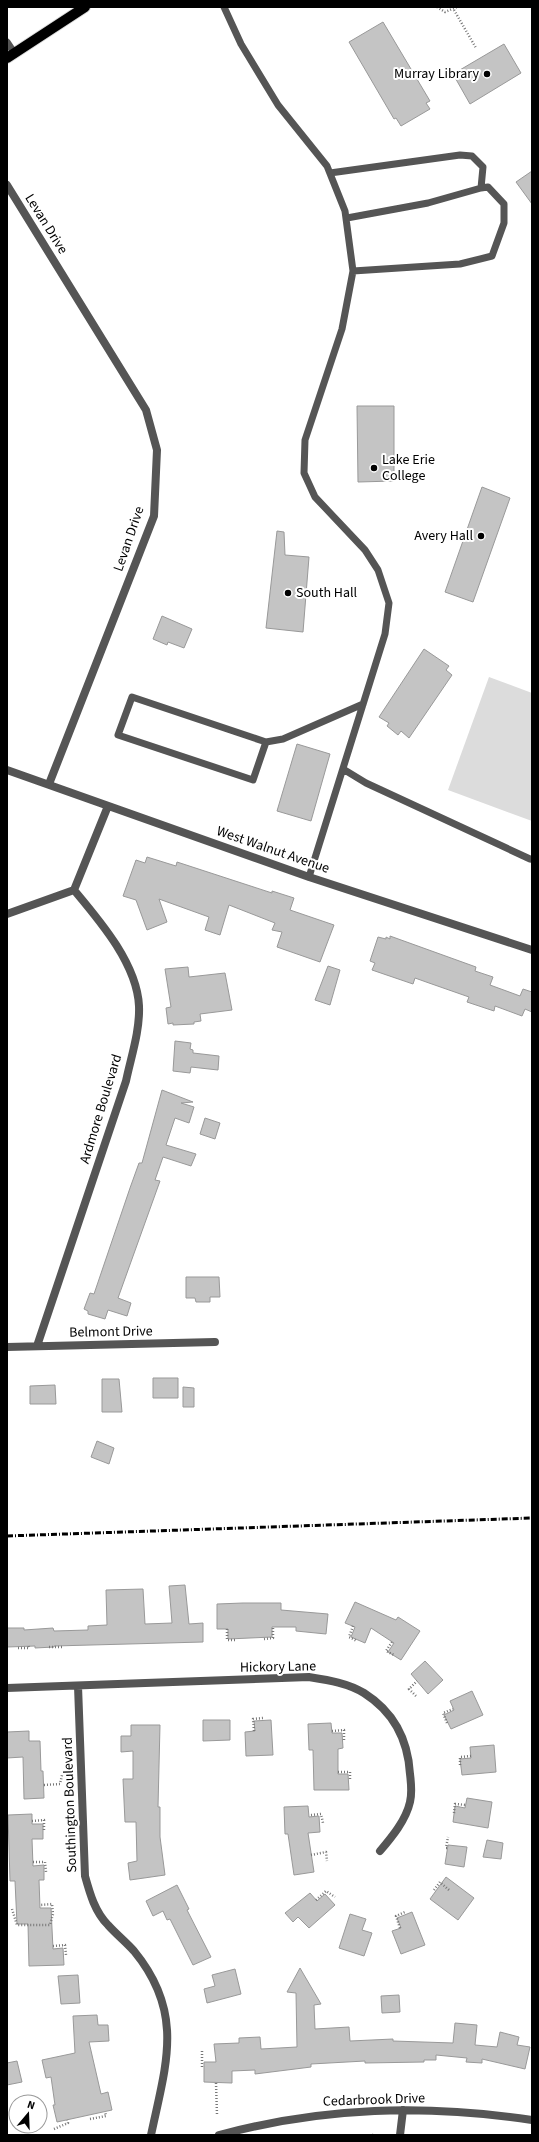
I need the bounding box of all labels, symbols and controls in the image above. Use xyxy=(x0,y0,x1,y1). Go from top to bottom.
place label: Murray Library xyxy=(394,64,479,84)
marker: Murray Library xyxy=(482,69,492,79)
street label: Levan Drive xyxy=(20,190,72,258)
place label: Lake Erie College xyxy=(382,450,435,486)
marker: Lake Erie College xyxy=(369,463,379,473)
street label: Levan Drive xyxy=(109,504,150,574)
place label: Avery Hall xyxy=(414,526,473,546)
marker: Avery Hall xyxy=(476,531,486,541)
place label: South Hall xyxy=(296,583,358,603)
marker: South Hall xyxy=(283,588,293,598)
street label: West Walnut Avenue xyxy=(214,821,332,879)
street label: Ardmore Boulevard xyxy=(75,1052,127,1166)
street label: Belmont Drive xyxy=(69,1321,153,1343)
street label: Hickory Lane xyxy=(240,1656,316,1678)
street label: Southington Boulevard xyxy=(58,1737,82,1873)
street label: Cedarbrook Drive xyxy=(323,2088,426,2112)
north arrow xyxy=(8,2094,48,2134)
text: N xyxy=(25,2097,37,2113)

